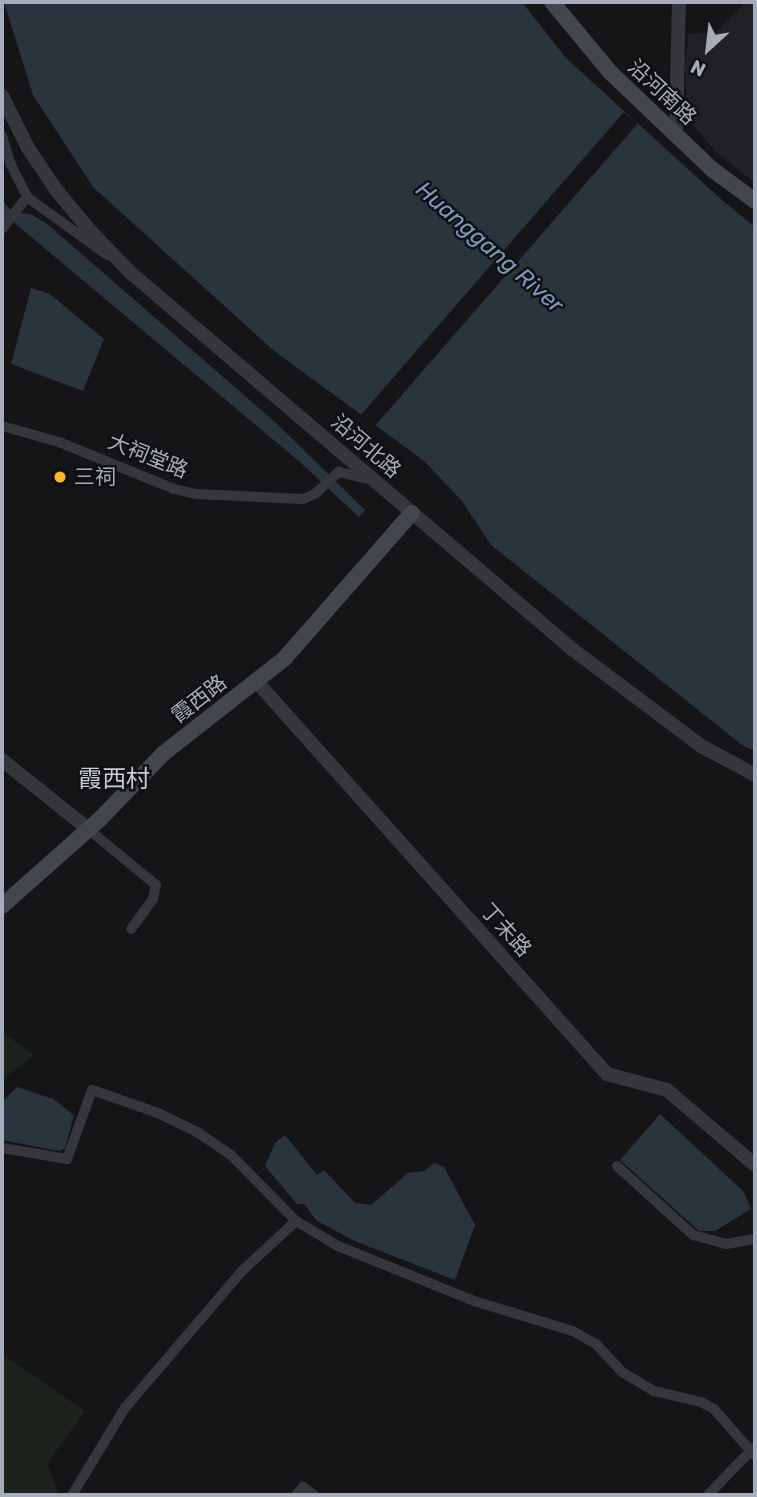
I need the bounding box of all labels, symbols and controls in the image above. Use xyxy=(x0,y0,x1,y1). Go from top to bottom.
north arrow xyxy=(673,14,743,84)
street label: 沿河南路 xyxy=(623,54,701,130)
text: N xyxy=(687,55,710,82)
water label: Huanggang River xyxy=(411,175,569,319)
street label: 沿河北路 xyxy=(326,409,406,483)
street label: 大祠堂路 xyxy=(104,429,192,483)
place label: 三祠 xyxy=(74,464,116,490)
marker: 三祠 xyxy=(52,469,68,485)
street label: 霞西路 xyxy=(166,670,232,728)
district label: 霞西村 xyxy=(78,766,150,794)
street label: 丁未路 xyxy=(476,898,536,962)

